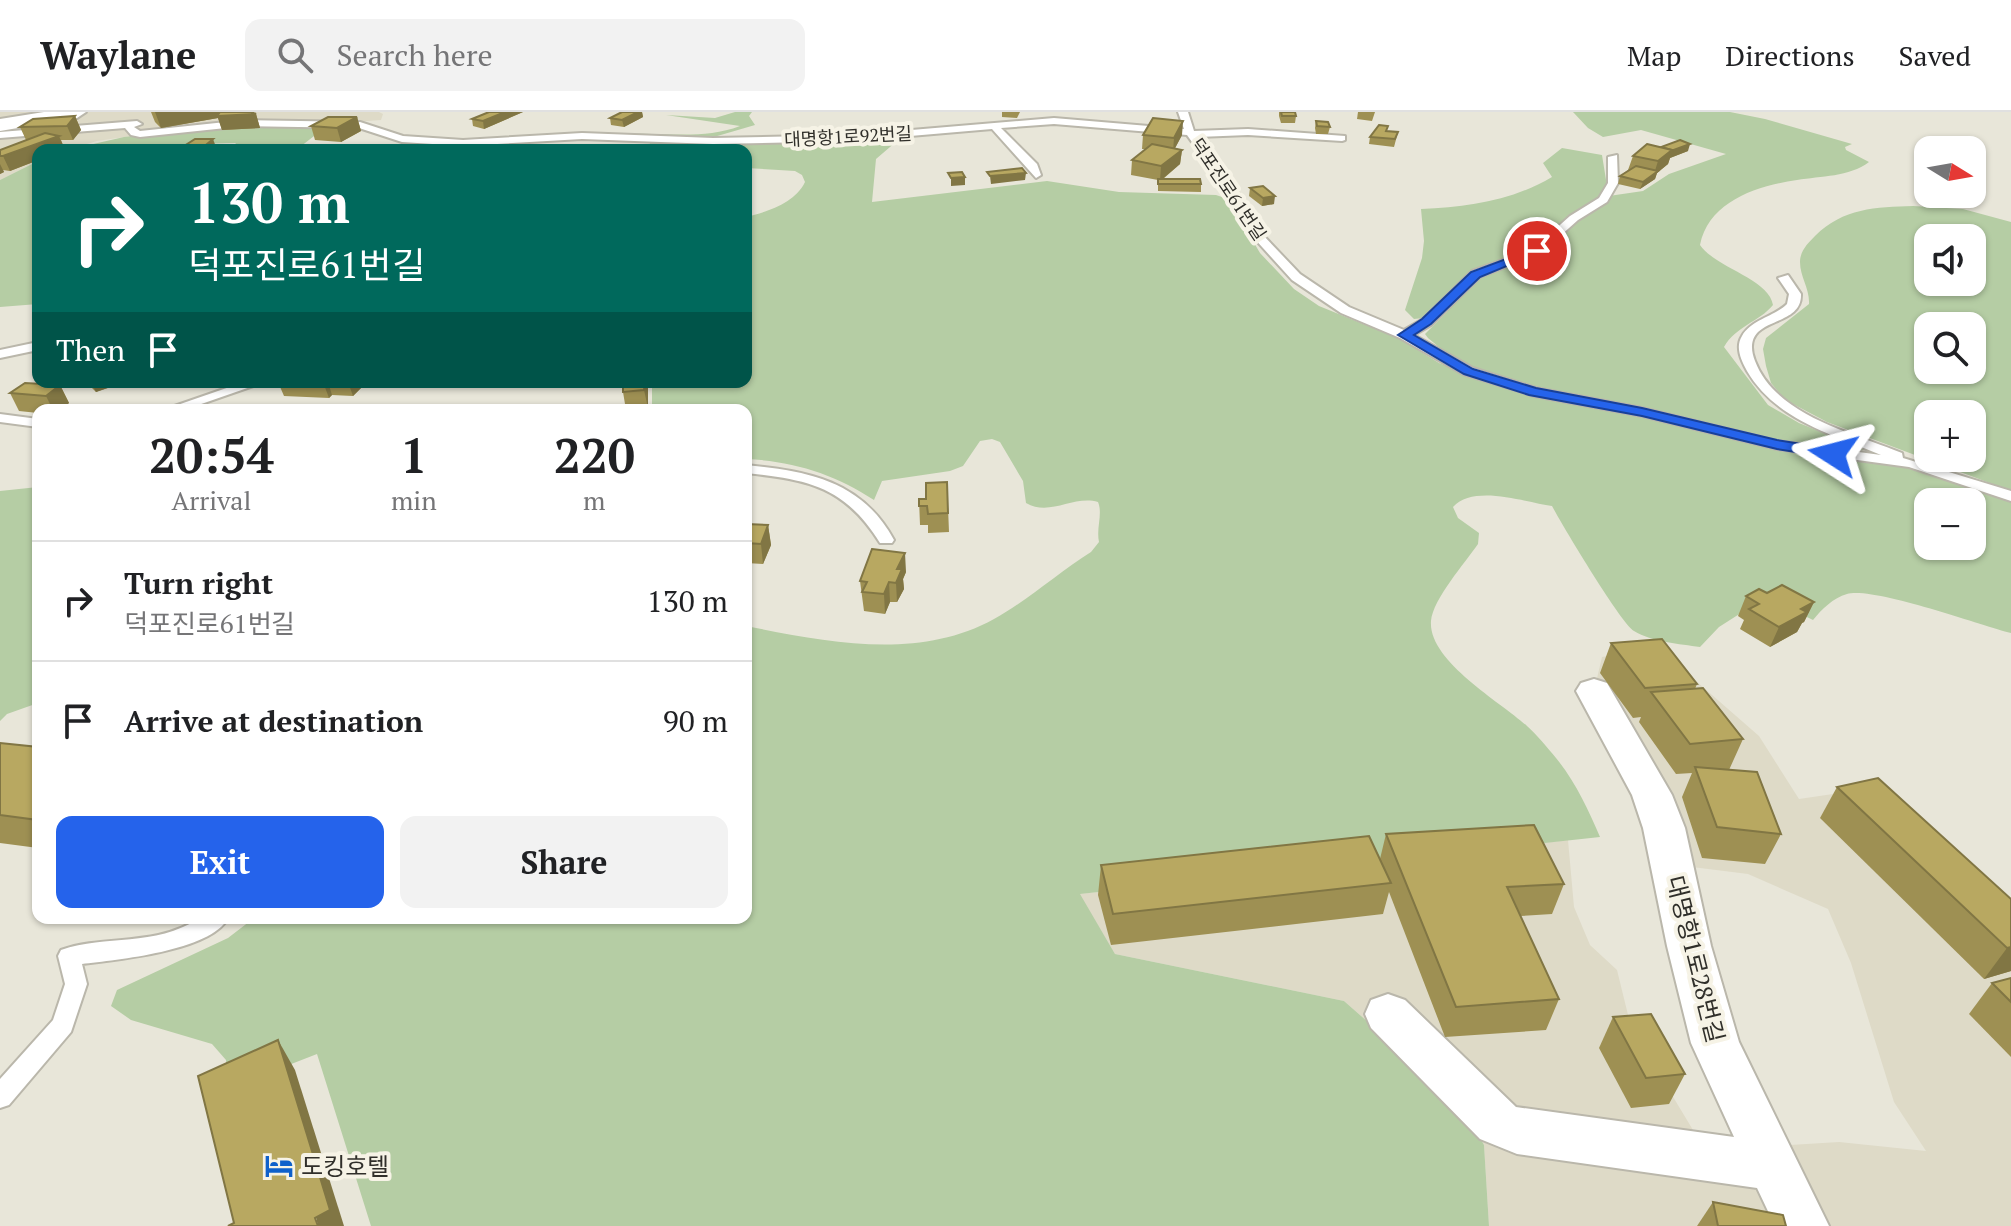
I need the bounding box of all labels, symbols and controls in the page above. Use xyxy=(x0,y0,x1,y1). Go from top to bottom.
search box xyxy=(245,19,805,91)
text: Waylane xyxy=(40,30,197,80)
icon: search xyxy=(273,33,317,77)
text: Search here xyxy=(337,35,493,75)
text: Map xyxy=(1627,37,1681,74)
text: Directions xyxy=(1725,37,1855,74)
text: Saved xyxy=(1899,37,1971,74)
street label: 대명항1로92번길 xyxy=(783,121,913,151)
street label: 덕포진로61번길 xyxy=(1186,133,1272,245)
north arrow xyxy=(1914,136,1986,208)
map controls xyxy=(1914,136,1986,560)
text: 130 m xyxy=(188,165,350,239)
icon: right xyxy=(56,176,160,280)
pin xyxy=(1503,217,1571,285)
button: sound xyxy=(1914,224,1986,296)
icon: arrive xyxy=(1515,229,1559,273)
text: 덕포진로61번길 xyxy=(188,241,425,288)
button: search xyxy=(1914,312,1986,384)
icon: arrive xyxy=(141,328,185,372)
text: Then xyxy=(56,330,125,370)
button: + xyxy=(1914,400,1986,472)
position arrow xyxy=(1791,412,1875,496)
text: 20:54 xyxy=(149,423,274,487)
text: 1 xyxy=(400,423,427,487)
text: 220 xyxy=(554,423,635,487)
text: Arrival xyxy=(172,483,251,517)
text: min xyxy=(391,483,437,517)
text: m xyxy=(583,483,606,517)
button: − xyxy=(1914,488,1986,560)
text: Turn right xyxy=(124,563,273,603)
icon: right xyxy=(56,579,100,623)
text: 130 m xyxy=(647,581,728,621)
text: 덕포진로61번길 xyxy=(124,606,295,640)
icon: arrive xyxy=(56,699,100,743)
text: Arrive at destination xyxy=(124,701,423,741)
text: 90 m xyxy=(663,701,728,741)
button: Exit xyxy=(56,816,384,908)
button: Share xyxy=(400,816,728,908)
street label: 대명항1로28번길 xyxy=(1660,872,1732,1046)
place label: 도킹호텔 xyxy=(301,1150,389,1182)
hotel icon: 도킹호텔 xyxy=(264,1151,294,1181)

